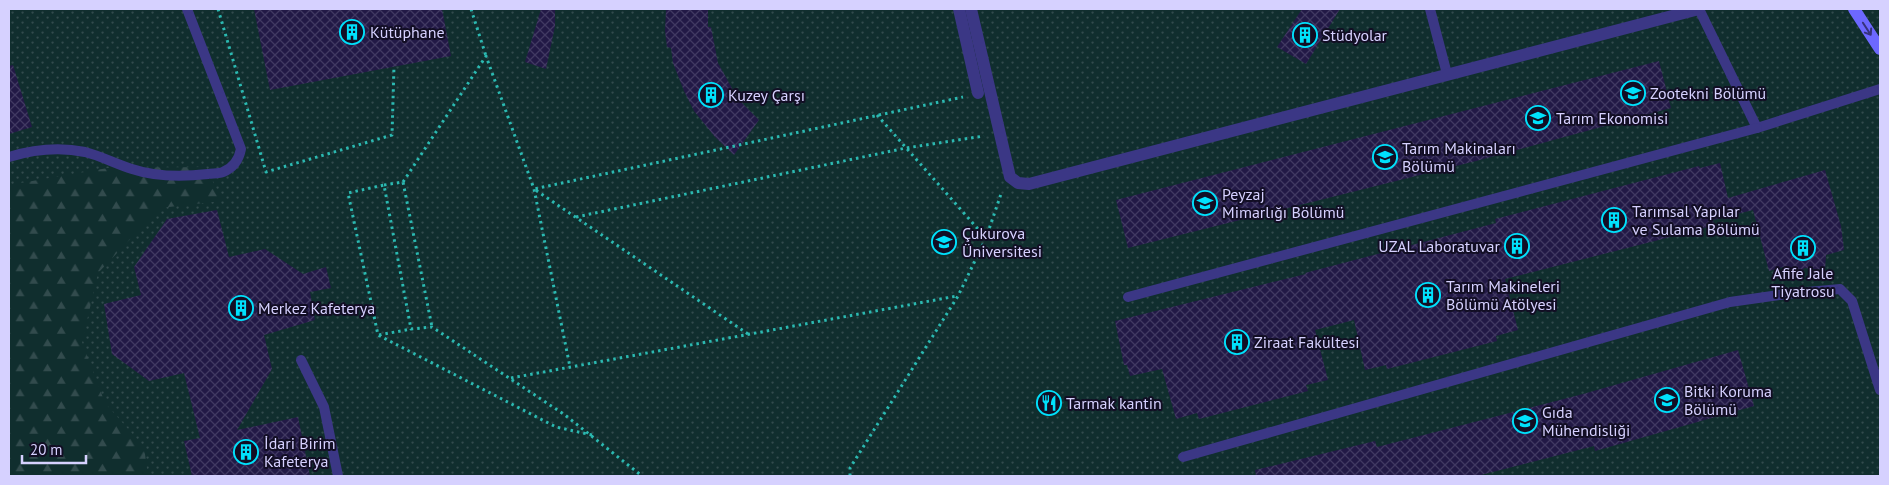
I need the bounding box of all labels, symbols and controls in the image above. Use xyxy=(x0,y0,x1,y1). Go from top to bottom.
building icon: Kütüphane xyxy=(339,19,365,45)
place label: Kütüphane xyxy=(370,22,445,42)
building icon: Stüdyolar xyxy=(1292,22,1318,48)
one-way arrow xyxy=(1862,22,1872,36)
place label: Stüdyolar xyxy=(1322,25,1388,45)
school or university icon: Zootekni Bölümü xyxy=(1620,80,1646,106)
building icon: Kuzey Çarşı xyxy=(698,82,724,108)
place label: Zootekni Bölümü xyxy=(1650,83,1766,103)
place label: Kuzey Çarşı xyxy=(728,85,805,105)
school or university icon: Tarım Ekonomisi xyxy=(1525,105,1551,131)
place label: Tarım Ekonomisi xyxy=(1556,108,1668,128)
place label: Tarım Makinaları Bölümü xyxy=(1402,138,1516,176)
school or university icon: Tarım Makinaları Bölümü xyxy=(1372,144,1398,170)
place label: Peyzaj Mimarlığı Bölümü xyxy=(1222,184,1344,222)
school or university icon: Peyzaj Mimarlığı Bölümü xyxy=(1192,190,1218,216)
place label: Tarımsal Yapılar ve Sulama Bölümü xyxy=(1632,201,1760,239)
building icon: Tarımsal Yapılar ve Sulama Bölümü xyxy=(1601,207,1627,233)
place label: Çukurova Üniversitesi xyxy=(962,223,1042,261)
school or university icon: Çukurova Üniversitesi xyxy=(931,229,957,255)
building icon: UZAL Laboratuvar xyxy=(1504,233,1530,259)
building icon: Afife Jale Tiyatrosu xyxy=(1790,235,1816,261)
place label: UZAL Laboratuvar xyxy=(1378,236,1501,256)
place label: Afife Jale Tiyatrosu xyxy=(1771,263,1835,301)
place label: Tarım Makineleri Bölümü Atölyesi xyxy=(1446,276,1560,314)
building icon: Tarım Makineleri Bölümü Atölyesi xyxy=(1415,282,1441,308)
building icon: Merkez Kafeterya xyxy=(228,295,254,321)
place label: Merkez Kafeterya xyxy=(258,298,375,318)
building icon: Ziraat Fakültesi xyxy=(1224,329,1250,355)
place label: Ziraat Fakültesi xyxy=(1254,332,1360,352)
place label: Bitki Koruma Bölümü xyxy=(1684,381,1772,419)
school or university icon: Bitki Koruma Bölümü xyxy=(1654,387,1680,413)
restaurant icon: Tarmak kantin xyxy=(1036,390,1062,416)
place label: Tarmak kantin xyxy=(1066,393,1162,413)
place label: Gıda Mühendisliği xyxy=(1542,402,1630,440)
school or university icon: Gıda Mühendisliği xyxy=(1512,408,1538,434)
scale bar xyxy=(22,432,86,464)
place label: İdari Birim Kafeterya xyxy=(264,433,336,471)
building icon: İdari Birim Kafeterya xyxy=(233,439,259,465)
text: 20 m xyxy=(30,440,63,459)

